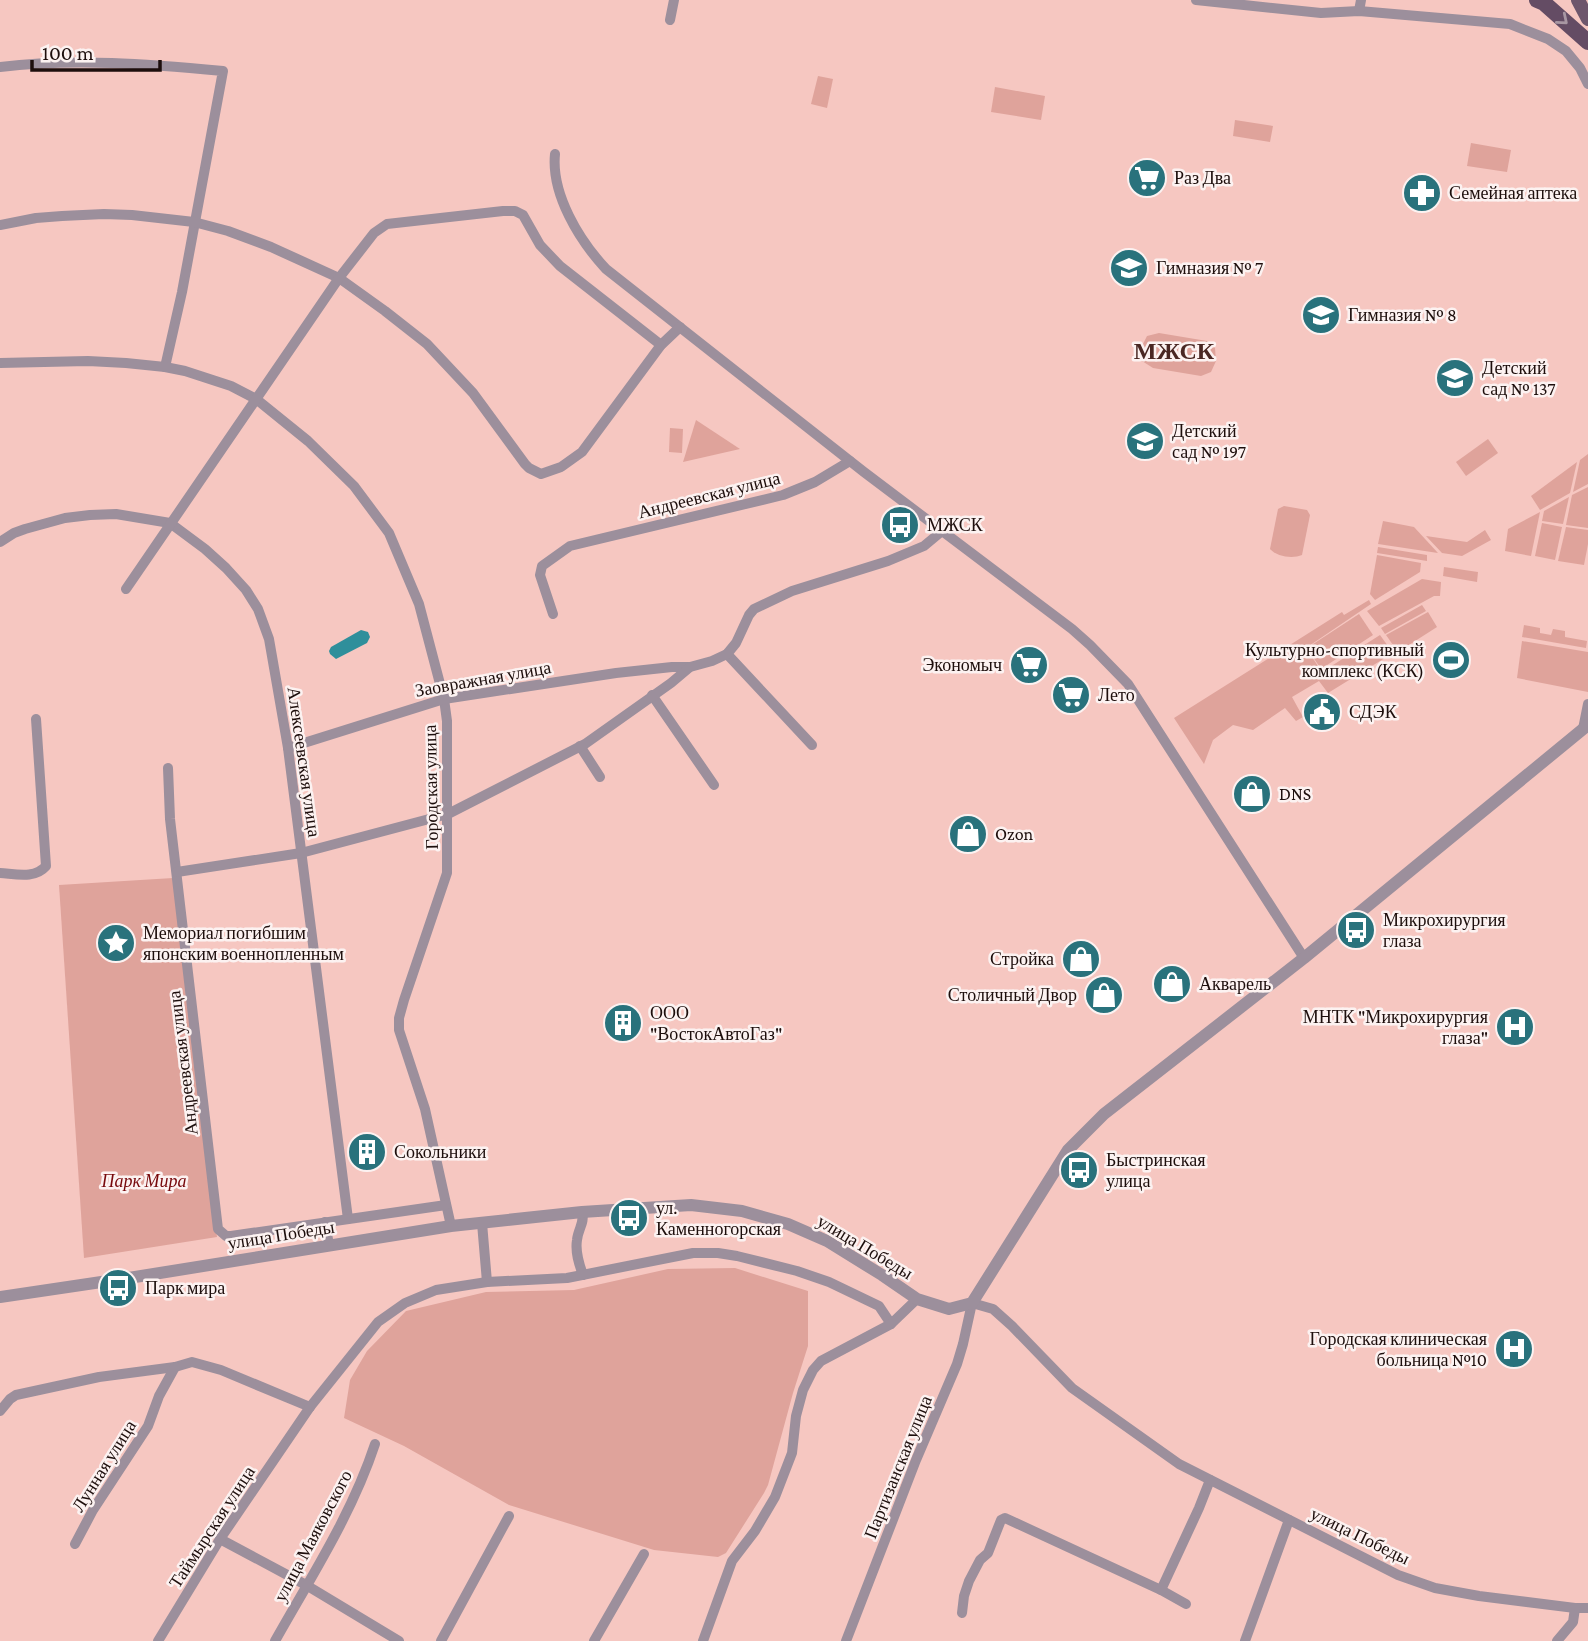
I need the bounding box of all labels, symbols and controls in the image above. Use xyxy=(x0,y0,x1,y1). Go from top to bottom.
one-way arrow xyxy=(1556,11,1568,24)
scale bar xyxy=(32,28,159,72)
text: 100 m xyxy=(42,41,94,65)
supermarket icon: Раз Два xyxy=(1126,157,1168,199)
place label: Раз Два xyxy=(1174,168,1231,188)
pharmacy icon: Семейная аптека xyxy=(1401,172,1443,214)
place label: Семейная аптека xyxy=(1449,183,1577,203)
school or university icon: Гимназия № 7 xyxy=(1108,247,1150,289)
place label: Гимназия № 7 xyxy=(1156,258,1263,278)
school or university icon: Гимназия № 8 xyxy=(1300,294,1342,336)
place label: Гимназия № 8 xyxy=(1348,305,1457,325)
district label: МЖСК xyxy=(1134,337,1215,364)
school or university icon: Детский сад № 137 xyxy=(1434,357,1476,399)
place label: Детский сад № 137 xyxy=(1482,358,1556,399)
school or university icon: Детский сад № 197 xyxy=(1124,420,1166,462)
place label: Детский сад № 197 xyxy=(1172,421,1246,462)
street label: Андреевская улица xyxy=(636,468,782,522)
bus stop icon: МЖСК xyxy=(879,504,921,546)
place label: МЖСК xyxy=(927,515,984,535)
sports icon: Культурно-спортивный комплекс (КСК) xyxy=(1430,639,1472,681)
place label: Культурно-спортивный комплекс (КСК) xyxy=(1245,640,1424,682)
supermarket icon: Экономыч xyxy=(1008,644,1050,686)
place label: Экономыч xyxy=(922,655,1002,675)
street label: Заовражная улица xyxy=(413,657,553,701)
supermarket icon: Лето xyxy=(1050,674,1092,716)
place label: Лето xyxy=(1098,685,1135,705)
street label: Алексеевская улица xyxy=(284,686,324,838)
public building icon: СДЭК xyxy=(1301,691,1343,733)
place label: СДЭК xyxy=(1349,702,1398,722)
street label: Городская улица xyxy=(420,724,442,850)
shop icon: DNS xyxy=(1231,773,1273,815)
place label: DNS xyxy=(1279,784,1311,804)
shop icon: Ozon xyxy=(947,813,989,855)
place label: Ozon xyxy=(995,824,1034,844)
bus stop icon: Микрохирургия глаза xyxy=(1335,909,1377,951)
place label: Микрохирургия глаза xyxy=(1383,910,1506,951)
place icon: Мемориал погибшим японским военнопленным xyxy=(95,922,137,964)
place label: Мемориал погибшим японским военнопленным xyxy=(143,923,344,964)
shop icon: Стройка xyxy=(1060,938,1102,980)
place label: Стройка xyxy=(990,949,1054,969)
shop icon: Акварель xyxy=(1151,963,1193,1005)
shop icon: Столичный Двор xyxy=(1083,974,1125,1016)
place label: Акварель xyxy=(1199,974,1271,994)
place label: Столичный Двор xyxy=(948,985,1077,1005)
street label: Андреевская улица xyxy=(164,989,202,1137)
building icon: ООО "ВостокАвтоГаз" xyxy=(602,1002,644,1044)
place label: ООО "ВостокАвтоГаз" xyxy=(650,1003,782,1044)
hospital icon: МНТК "Микрохирургия глаза" xyxy=(1494,1006,1536,1048)
place label: МНТК "Микрохирургия глаза" xyxy=(1303,1007,1488,1048)
building icon: Сокольники xyxy=(346,1131,388,1173)
place label: Сокольники xyxy=(394,1142,487,1162)
bus stop icon: Быстринская улица xyxy=(1058,1149,1100,1191)
place label: Быстринская улица xyxy=(1106,1150,1206,1191)
park label: Парк Мира xyxy=(101,1171,186,1191)
bus stop icon: ул. Каменногорская xyxy=(608,1197,650,1239)
place label: ул. Каменногорская xyxy=(656,1198,781,1239)
street label: улица Победы xyxy=(814,1211,916,1283)
street label: улица Победы xyxy=(226,1217,336,1253)
bus stop icon: Парк мира xyxy=(97,1267,139,1309)
place label: Парк мира xyxy=(145,1278,225,1298)
hospital icon: Городская клиническая больница №10 xyxy=(1493,1328,1535,1370)
place label: Городская клиническая больница №10 xyxy=(1310,1329,1487,1370)
street label: Партизанская улица xyxy=(860,1393,936,1541)
street label: Лунная улица xyxy=(68,1417,140,1515)
street label: Таймырская улица xyxy=(165,1462,259,1592)
street label: улица Маяковского xyxy=(270,1467,356,1605)
street label: улица Победы xyxy=(1307,1503,1413,1569)

